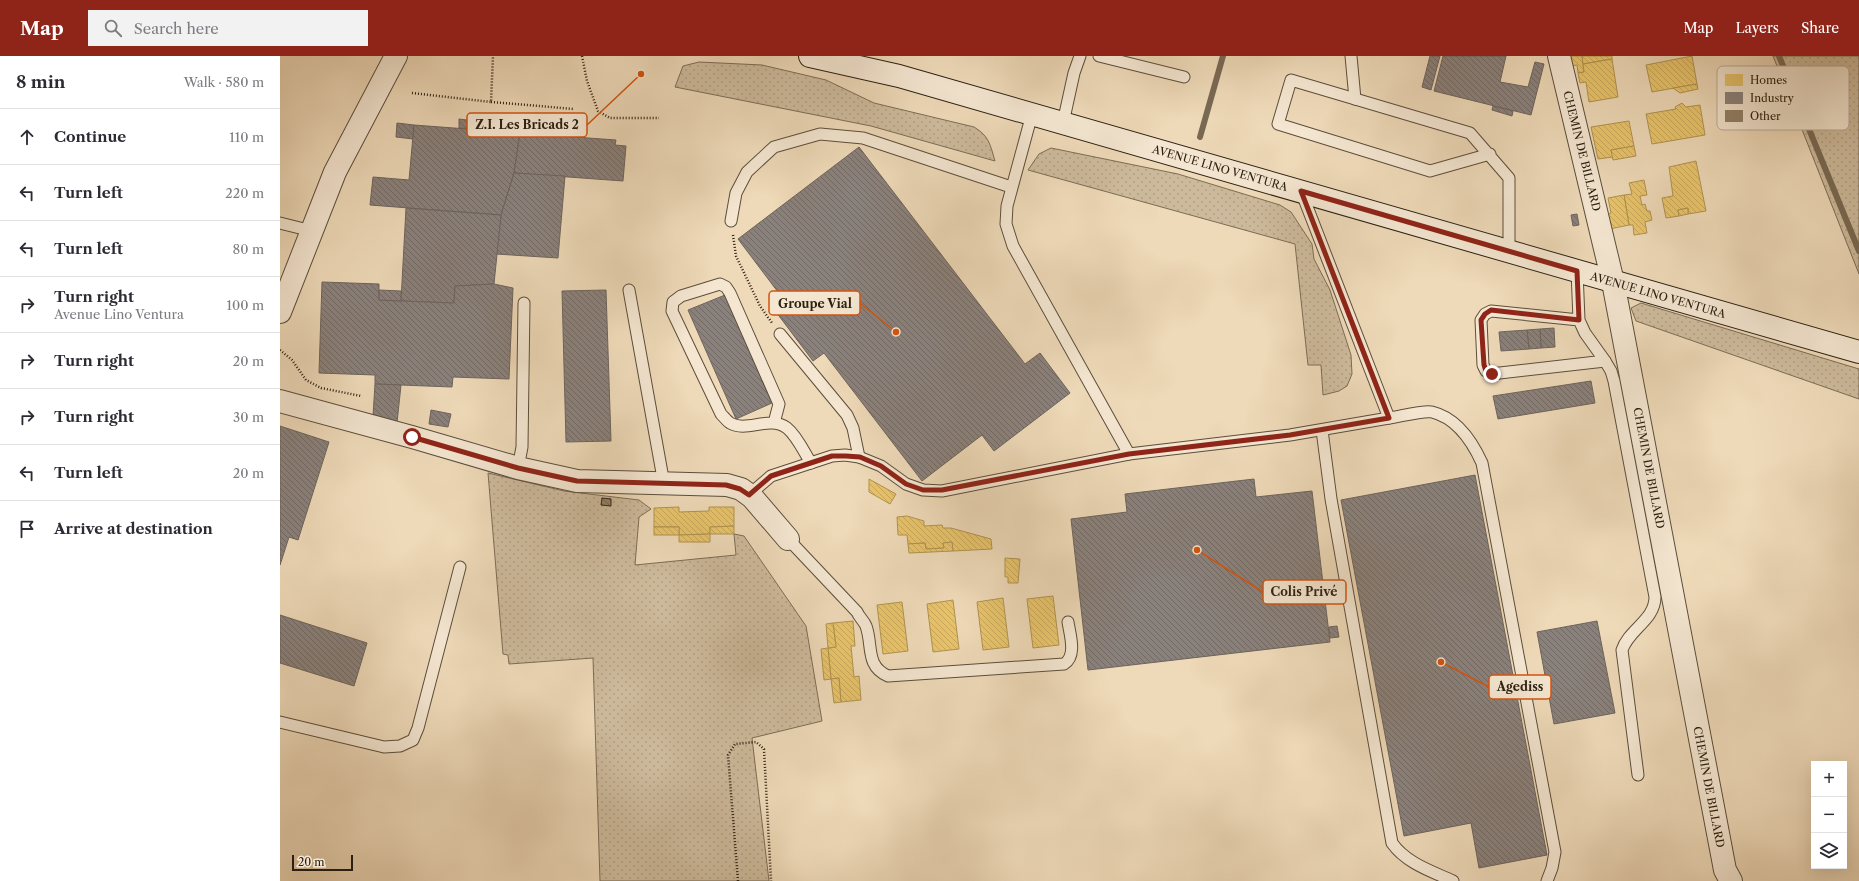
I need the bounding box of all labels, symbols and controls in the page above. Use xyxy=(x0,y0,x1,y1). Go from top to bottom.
search box xyxy=(88,10,368,46)
text: Map xyxy=(20,17,64,40)
icon: search xyxy=(102,17,124,39)
text: Search here xyxy=(134,19,219,38)
text: Map xyxy=(1683,19,1713,37)
text: Layers xyxy=(1735,19,1779,37)
text: Share xyxy=(1801,19,1839,37)
legend xyxy=(1717,66,1849,130)
text: 8 min xyxy=(16,72,65,92)
text: Homes xyxy=(1750,73,1787,87)
text: Walk · 580 m xyxy=(184,74,264,90)
street label: CHEMIN DE BILLARD xyxy=(1560,89,1604,213)
text: Industry xyxy=(1750,91,1795,105)
text: Other xyxy=(1750,109,1781,123)
callout: Z.I. Les Bricads 2 xyxy=(467,113,587,137)
text: Z.I. Les Bricads 2 xyxy=(475,117,579,132)
icon: ahead xyxy=(16,126,38,148)
text: Continue xyxy=(54,127,126,146)
text: 110 m xyxy=(229,129,264,145)
street label: AVENUE LINO VENTURA xyxy=(1150,142,1290,194)
icon: left xyxy=(16,182,38,204)
text: Turn left xyxy=(54,183,123,202)
text: 220 m xyxy=(225,185,264,201)
icon: left xyxy=(16,238,38,260)
text: Turn left xyxy=(54,239,123,258)
text: 80 m xyxy=(232,241,264,257)
street label: AVENUE LINO VENTURA xyxy=(1588,269,1728,321)
text: Turn right xyxy=(54,287,134,306)
callout: Groupe Vial xyxy=(769,291,860,315)
icon: right xyxy=(16,294,38,316)
text: Groupe Vial xyxy=(778,296,852,311)
text: 100 m xyxy=(226,297,264,313)
text: Avenue Lino Ventura xyxy=(54,306,184,322)
icon: right xyxy=(16,350,38,372)
text: Turn right xyxy=(54,351,134,370)
text: 20 m xyxy=(233,353,264,369)
route end xyxy=(1483,365,1501,383)
icon: right xyxy=(16,406,38,428)
street label: CHEMIN DE BILLARD xyxy=(1630,406,1668,530)
text: Turn right xyxy=(54,407,134,426)
text: 30 m xyxy=(233,409,264,425)
route start xyxy=(403,428,421,446)
icon: left xyxy=(16,462,38,484)
text: Turn left xyxy=(54,463,123,482)
text: 20 m xyxy=(233,465,264,481)
icon: arrive xyxy=(16,518,38,540)
text: Arrive at destination xyxy=(54,519,213,538)
callout: Colis Privé xyxy=(1263,580,1346,604)
text: Colis Privé xyxy=(1271,584,1337,599)
callout: Agediss xyxy=(1489,675,1551,699)
text: Agediss xyxy=(1496,679,1544,694)
street label: CHEMIN DE BILLARD xyxy=(1690,725,1728,849)
map controls xyxy=(1811,761,1847,869)
button: + xyxy=(1811,761,1847,797)
button: − xyxy=(1811,797,1847,833)
button: layers xyxy=(1811,833,1847,869)
scale bar xyxy=(292,853,353,872)
text: 20 m xyxy=(298,855,324,869)

